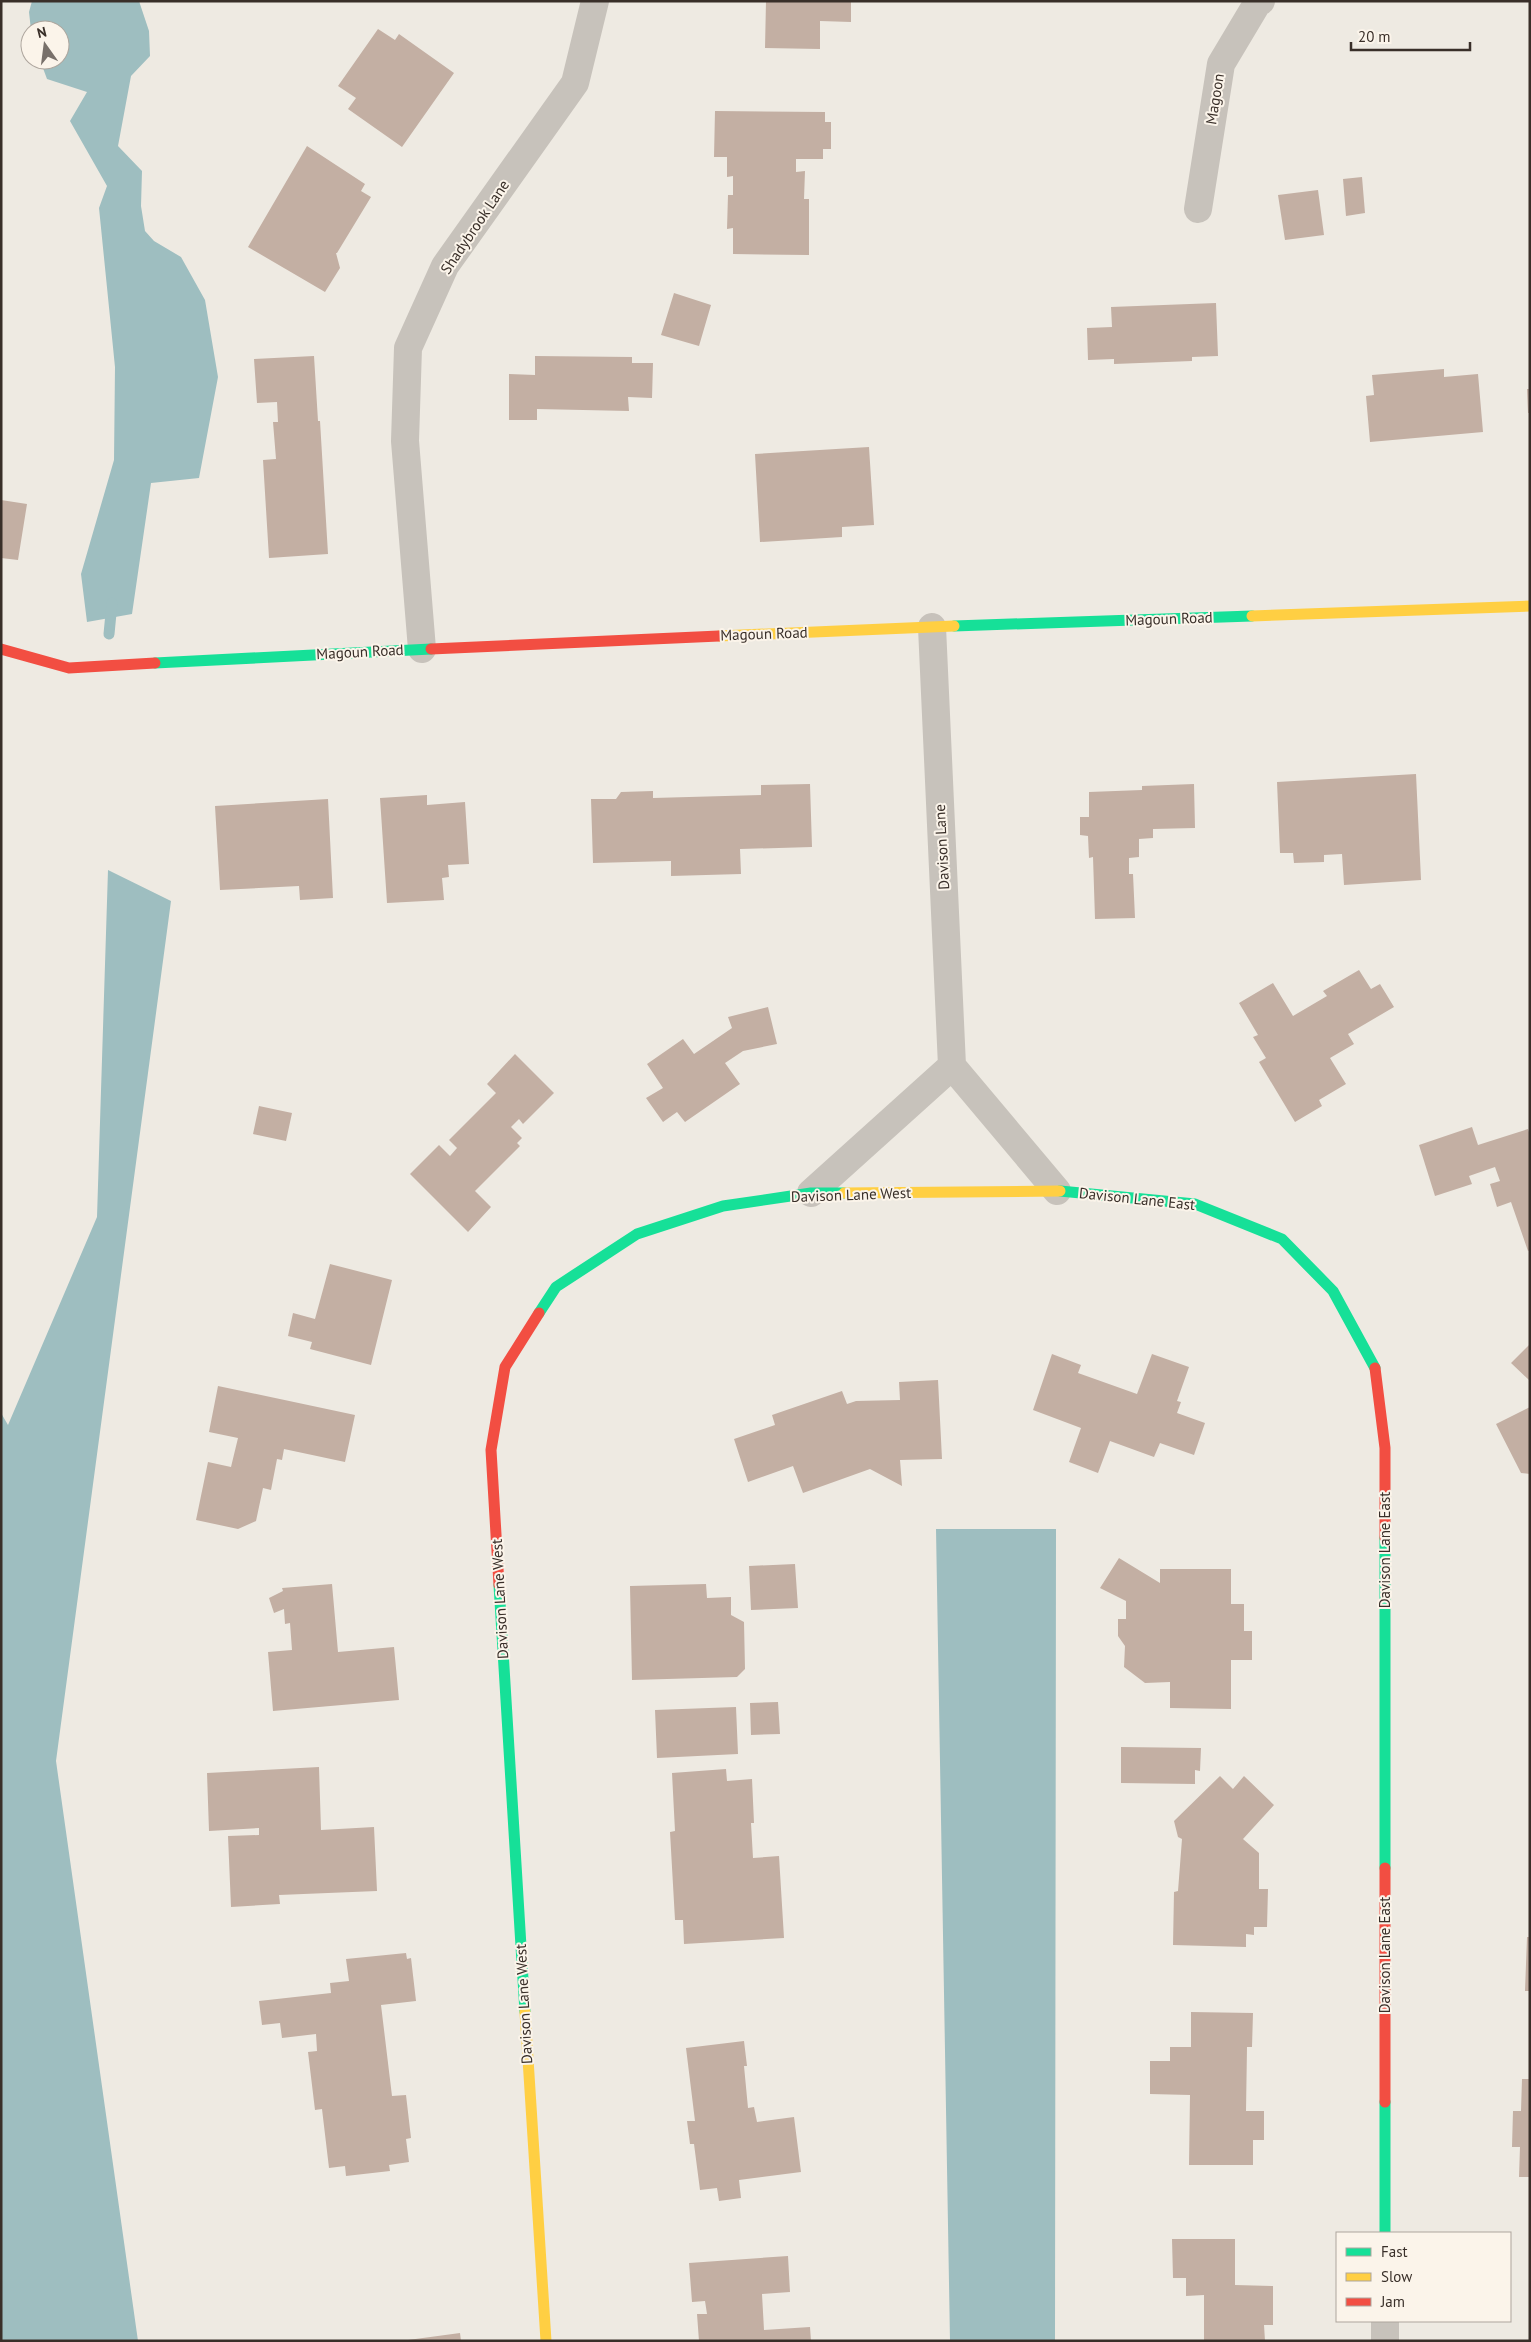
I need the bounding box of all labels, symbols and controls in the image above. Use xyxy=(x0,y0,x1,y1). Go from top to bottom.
north arrow xyxy=(20,20,70,70)
scale bar xyxy=(1351,20,1470,52)
text: N xyxy=(35,23,48,42)
text: 20 m xyxy=(1358,27,1391,46)
street label: Magoon xyxy=(1201,72,1228,126)
street label: Shadybrook Lane xyxy=(436,176,513,277)
street label: Magoun Road xyxy=(1125,607,1213,630)
street label: Magoun Road xyxy=(720,622,808,645)
street label: Magoun Road xyxy=(316,640,404,663)
street label: Davison Lane xyxy=(930,804,953,890)
street label: Davison Lane West xyxy=(791,1183,911,1206)
street label: Davison Lane East xyxy=(1078,1183,1196,1214)
street label: Davison Lane East xyxy=(1375,1492,1394,1608)
street label: Davison Lane West xyxy=(487,1538,512,1660)
street label: Davison Lane East xyxy=(1375,1897,1394,2013)
street label: Davison Lane West xyxy=(511,1943,536,2065)
legend xyxy=(1336,2232,1511,2322)
text: Fast xyxy=(1381,2242,1408,2261)
text: Slow xyxy=(1381,2267,1412,2286)
text: Jam xyxy=(1380,2292,1405,2311)

